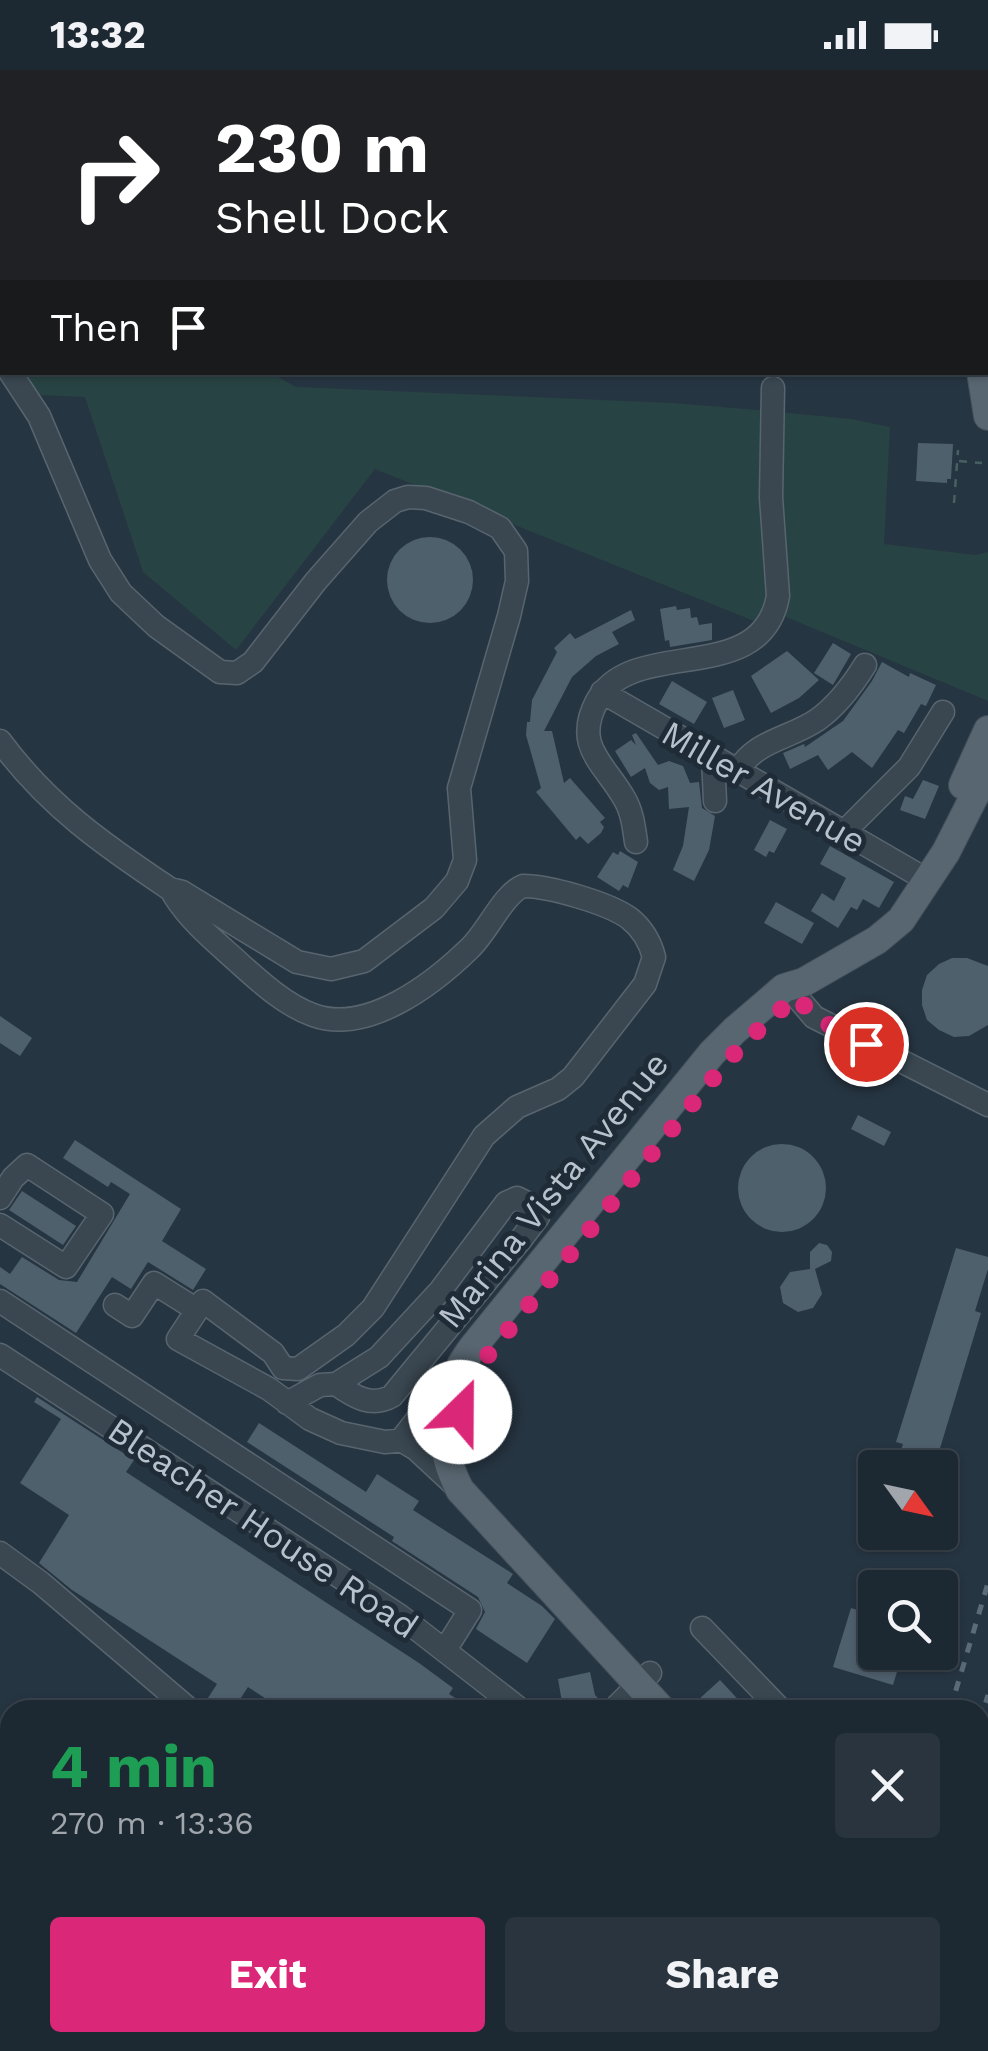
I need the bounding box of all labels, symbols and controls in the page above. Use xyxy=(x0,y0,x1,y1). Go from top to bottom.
text: 13:32 xyxy=(50,13,146,57)
text: 230 m xyxy=(215,107,429,189)
icon: right xyxy=(50,110,180,240)
text: Shell Dock xyxy=(215,191,449,244)
icon: arrive xyxy=(161,300,216,355)
text: Then xyxy=(50,306,141,350)
street label: Miller Avenue xyxy=(655,712,873,862)
pin xyxy=(824,1002,909,1087)
icon: arrive xyxy=(839,1017,894,1072)
street label: Marina Vista Avenue xyxy=(429,1044,677,1336)
position arrow xyxy=(408,1360,512,1464)
street label: Bleacher House Road xyxy=(100,1409,426,1647)
north arrow xyxy=(858,1450,958,1550)
map controls xyxy=(858,1450,958,1670)
button: search xyxy=(858,1570,958,1670)
text: 4 min xyxy=(50,1731,217,1802)
button: close xyxy=(835,1733,940,1838)
text: 270 m · 13:36 xyxy=(50,1804,254,1842)
button: Exit xyxy=(50,1917,485,2032)
button: Share xyxy=(505,1917,940,2032)

